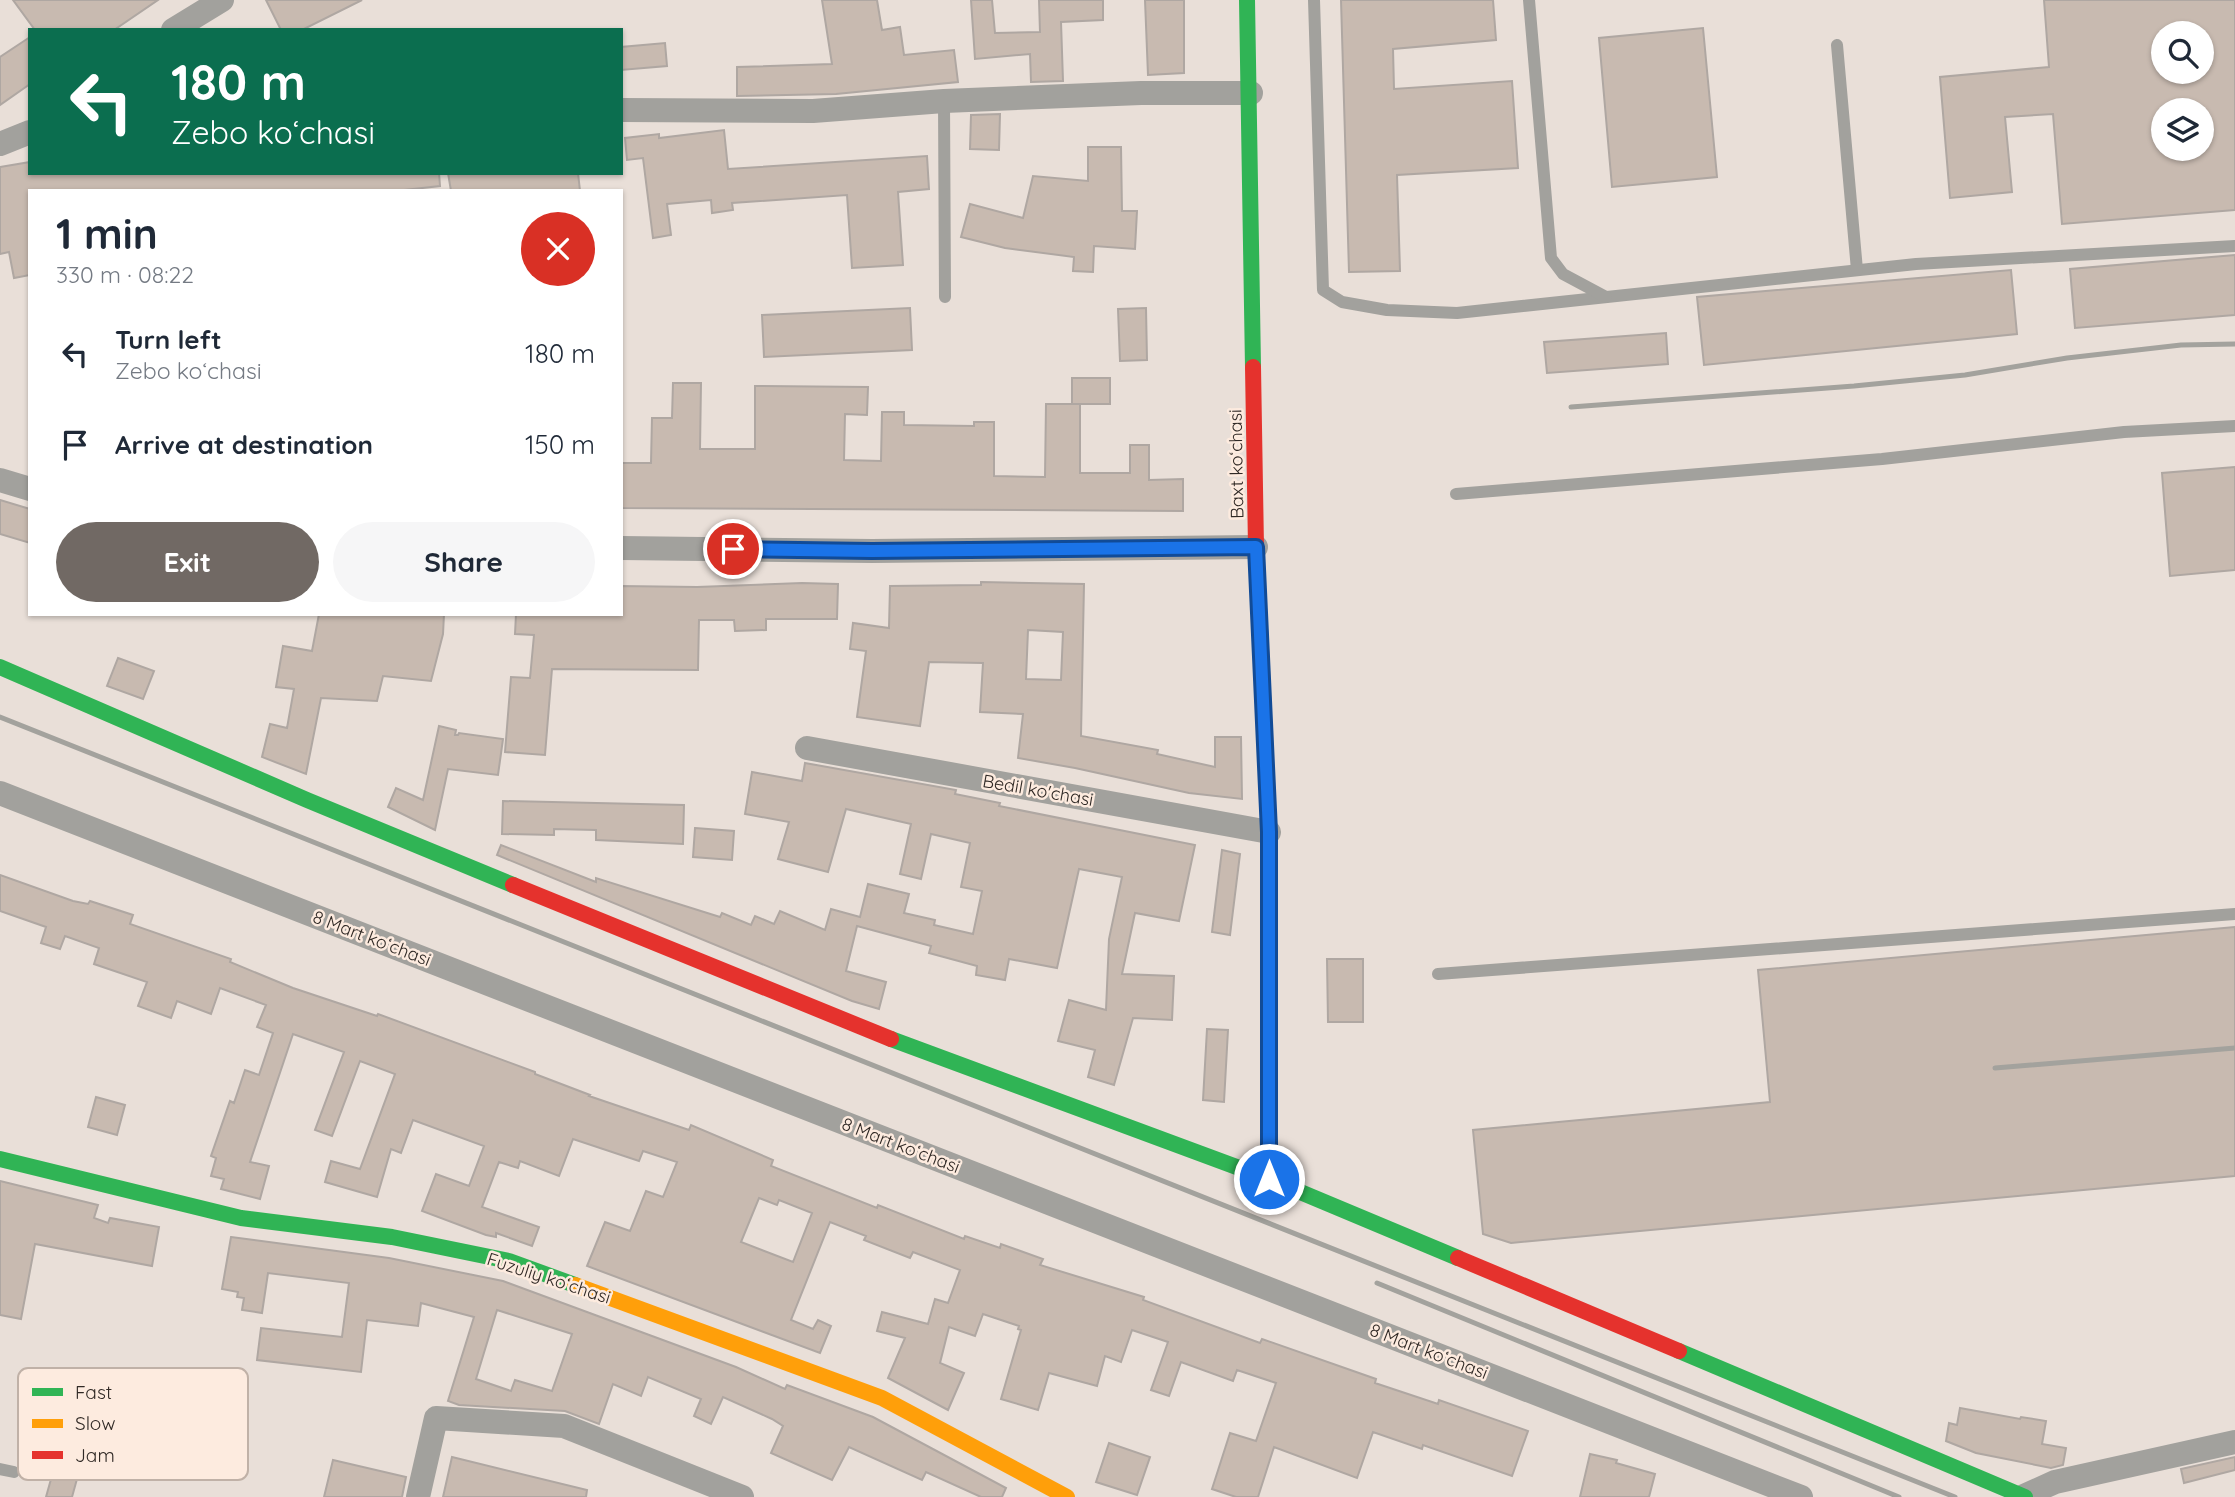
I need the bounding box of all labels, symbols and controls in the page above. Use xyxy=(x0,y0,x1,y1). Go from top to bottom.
map controls xyxy=(2151,21,2214,161)
button: search xyxy=(2151,21,2214,84)
text: 180 m xyxy=(171,51,306,112)
icon: left xyxy=(56,56,147,147)
button: layers xyxy=(2151,98,2214,161)
text: Zebo koʻchasi xyxy=(171,112,375,152)
text: 1 min xyxy=(56,207,158,260)
button: close xyxy=(521,212,595,286)
text: 330 m · 08:22 xyxy=(56,260,194,289)
text: Turn left xyxy=(115,323,222,356)
icon: left xyxy=(56,335,94,373)
text: 180 m xyxy=(525,337,595,370)
text: Zebo koʻchasi xyxy=(115,356,262,385)
street label: Baxt koʻchasi xyxy=(1224,409,1248,519)
icon: arrive xyxy=(56,426,94,464)
text: Arrive at destination xyxy=(115,428,373,461)
text: 150 m xyxy=(525,428,595,461)
pin xyxy=(703,519,763,579)
button: Exit xyxy=(56,522,319,602)
button: Share xyxy=(333,522,595,602)
icon: arrive xyxy=(714,530,752,568)
street label: Bedil ko'chasi xyxy=(981,769,1095,811)
street label: 8 Mart koʻchasi xyxy=(310,905,434,971)
street label: 8 Mart koʻchasi xyxy=(839,1112,963,1178)
position arrow xyxy=(1232,1142,1306,1216)
street label: Fuzuliy koʻchasi xyxy=(484,1247,614,1309)
street label: 8 Mart koʻchasi xyxy=(1367,1318,1491,1384)
legend xyxy=(18,1368,248,1480)
text: Fast xyxy=(75,1380,112,1404)
text: Slow xyxy=(75,1411,116,1435)
text: Jam xyxy=(75,1443,115,1467)

